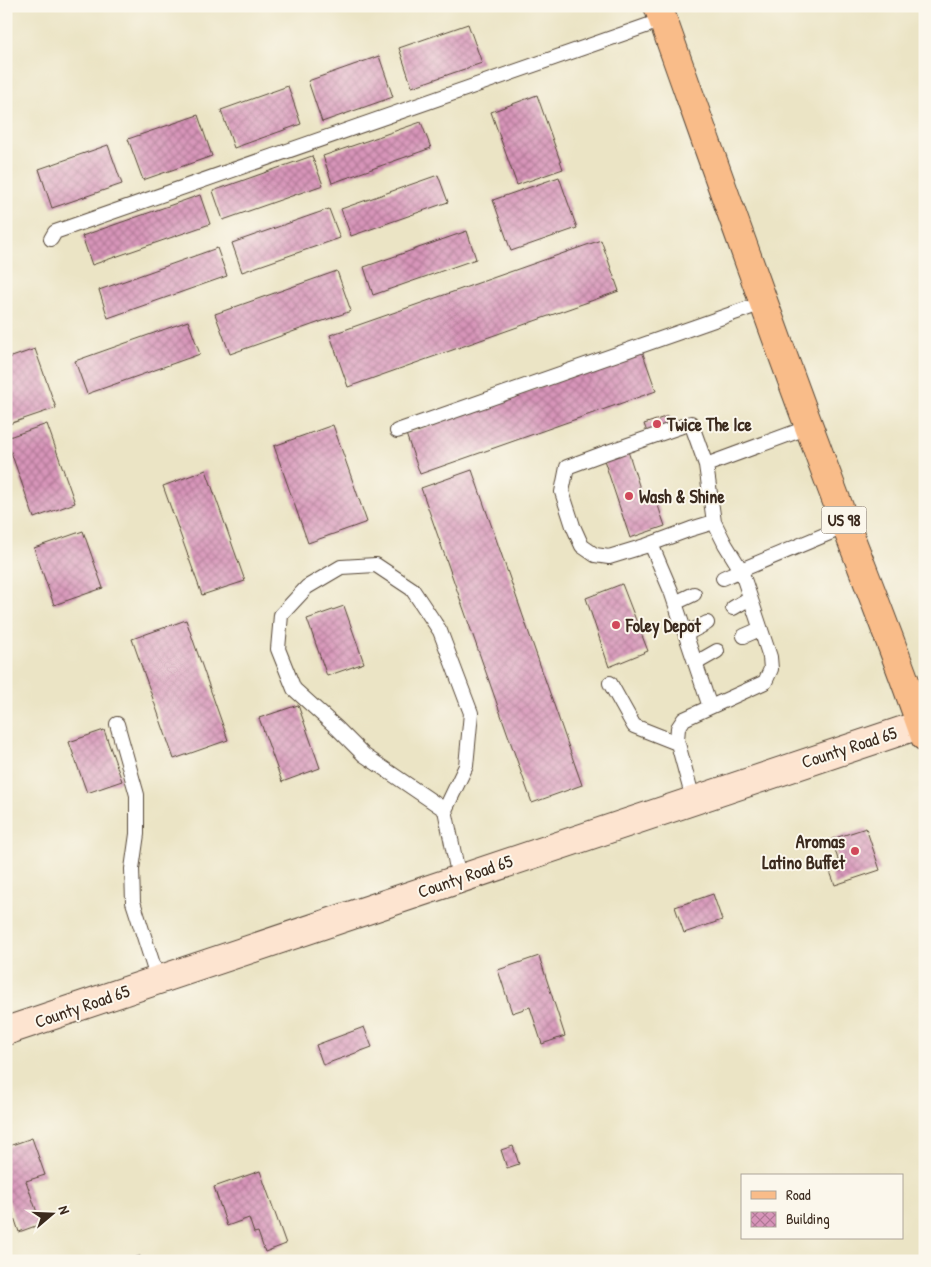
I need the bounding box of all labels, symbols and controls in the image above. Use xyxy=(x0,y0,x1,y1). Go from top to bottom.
place label: Twice The Ice xyxy=(666,412,753,437)
marker: Twice The Ice xyxy=(651,418,663,430)
place label: Wash & Shine xyxy=(639,484,725,509)
marker: Wash & Shine xyxy=(623,490,635,502)
road number: US 98 xyxy=(822,506,866,534)
place label: Foley Depot xyxy=(625,613,701,639)
marker: Foley Depot xyxy=(610,619,622,631)
street label: County Road 65 xyxy=(798,720,900,774)
place label: Aromas Latino Buffet xyxy=(762,829,846,875)
marker: Aromas Latino Buffet xyxy=(849,845,861,857)
street label: County Road 65 xyxy=(414,848,516,904)
street label: County Road 65 xyxy=(31,978,133,1034)
legend xyxy=(741,1174,904,1240)
text: Road xyxy=(786,1184,811,1205)
north arrow xyxy=(28,1190,78,1240)
text: N xyxy=(55,1203,75,1217)
text: Building xyxy=(786,1208,830,1229)

